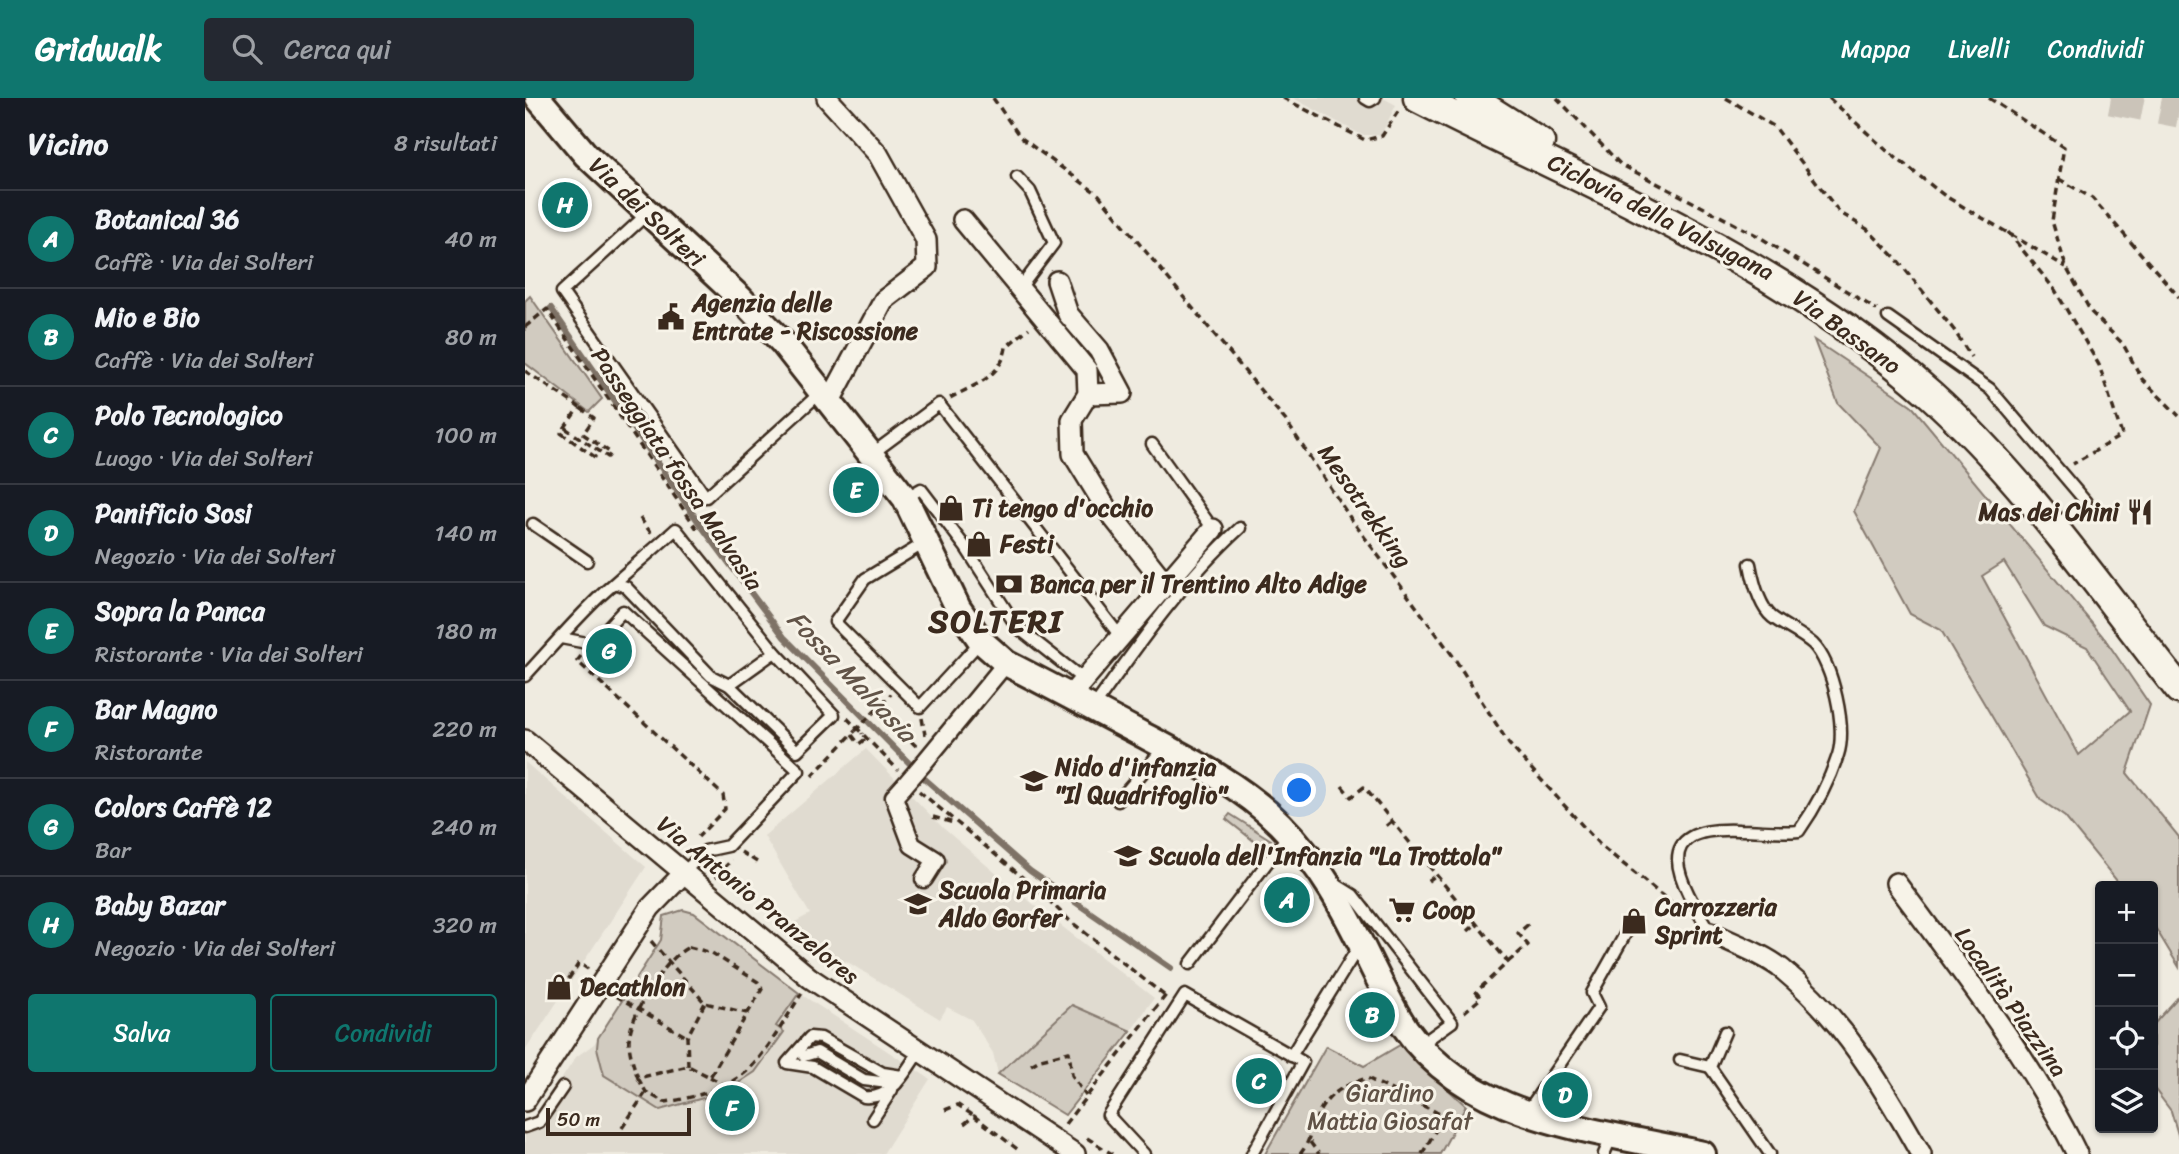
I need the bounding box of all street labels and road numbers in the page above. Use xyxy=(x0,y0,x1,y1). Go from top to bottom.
street label: Ciclovia della Valsugana xyxy=(1540,142,1782,292)
street label: Via dei Solteri xyxy=(579,146,716,279)
street label: Via Bassano xyxy=(1784,278,1910,386)
street label: Passeggiata fossa Malvasia xyxy=(579,338,775,600)
street label: Mesotrekking xyxy=(1306,435,1424,577)
street label: Via Antonio Pranzelores xyxy=(647,804,869,996)
street label: Località Piazzina xyxy=(1943,918,2079,1086)

